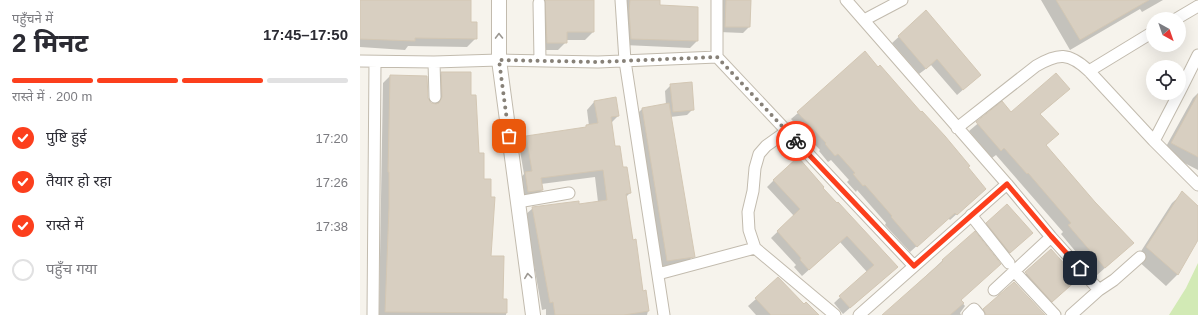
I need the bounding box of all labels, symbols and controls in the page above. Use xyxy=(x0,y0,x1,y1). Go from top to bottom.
text: पहुँचने में xyxy=(12,11,53,26)
north arrow xyxy=(1146,12,1186,52)
map controls xyxy=(1146,12,1186,100)
text: 17:45–17:50 xyxy=(263,26,348,43)
text: 2 मिनट xyxy=(12,28,88,58)
one-way arrow xyxy=(495,33,503,39)
button: locate xyxy=(1146,60,1186,100)
text: रास्ते में · 200 m xyxy=(12,89,92,104)
pin xyxy=(492,119,526,153)
courier xyxy=(776,121,816,161)
icon: bag xyxy=(498,125,520,147)
icon: check xyxy=(12,127,34,149)
text: पुष्टि हुई xyxy=(46,128,87,145)
icon: bike xyxy=(785,130,807,152)
text: 17:20 xyxy=(315,131,348,146)
icon: check xyxy=(12,171,34,193)
text: तैयार हो रहा xyxy=(46,172,111,189)
text: 17:26 xyxy=(315,175,348,190)
icon: check xyxy=(12,215,34,237)
text: रास्ते में xyxy=(46,216,84,233)
text: 17:38 xyxy=(315,219,348,234)
pin xyxy=(1063,251,1097,285)
icon: home xyxy=(1069,257,1091,279)
text: पहुँच गया xyxy=(46,260,97,277)
one-way arrow xyxy=(523,273,532,279)

